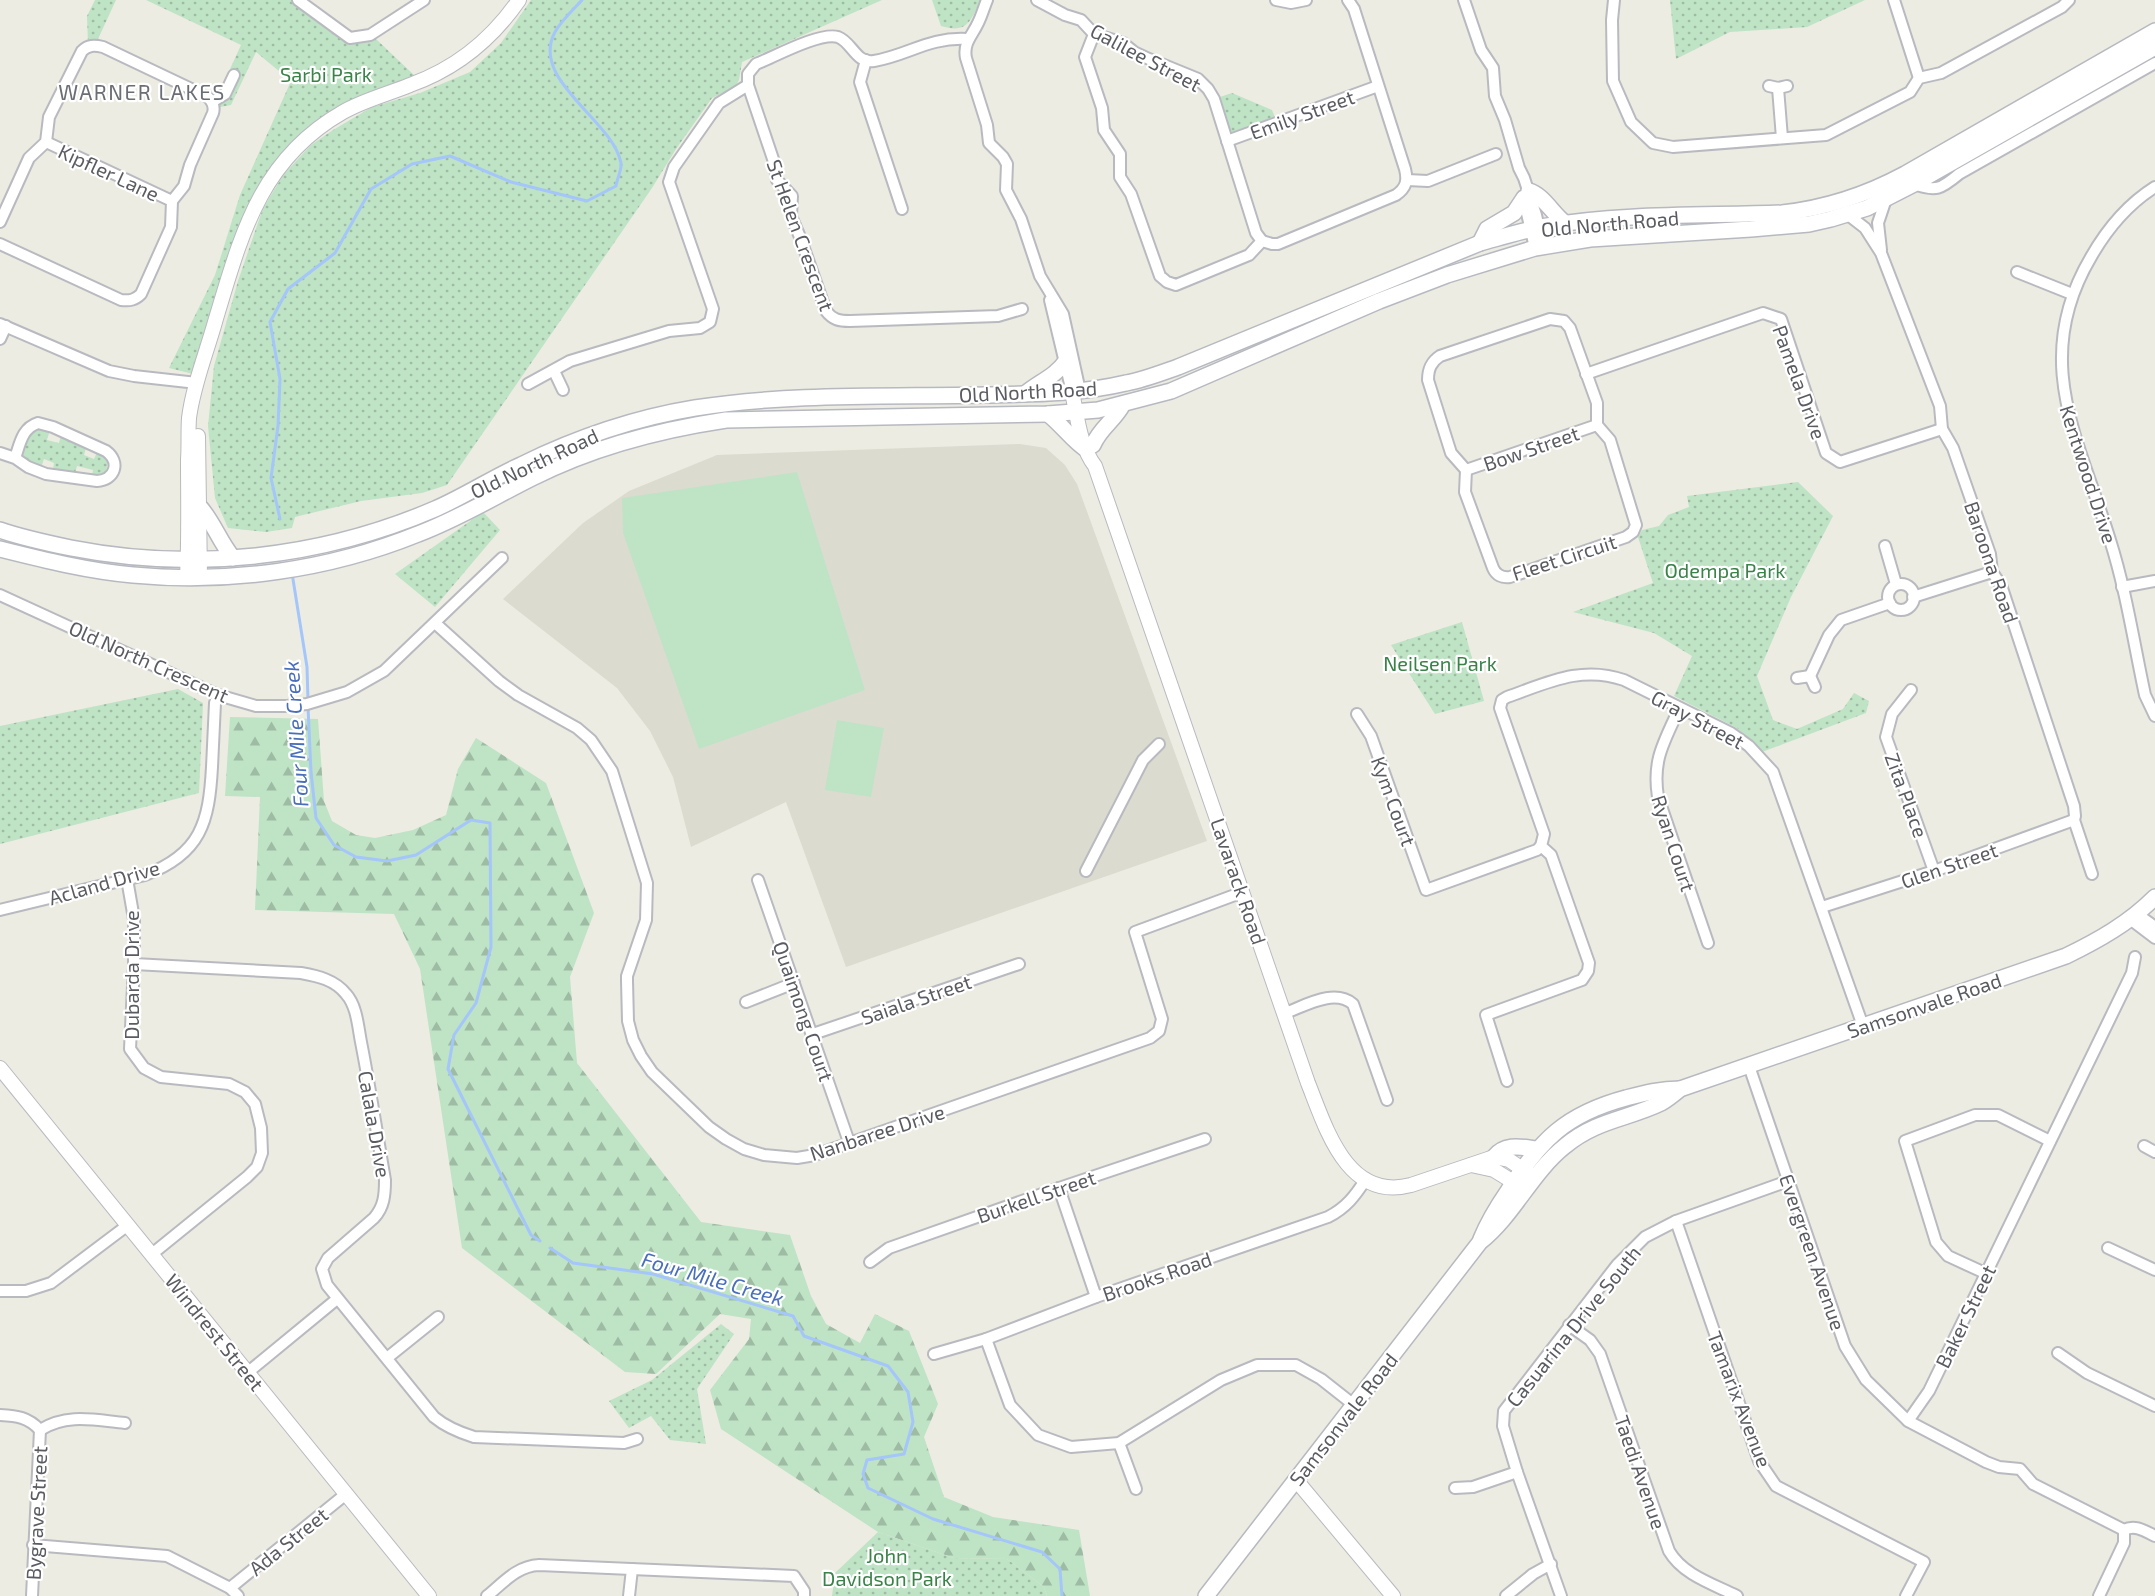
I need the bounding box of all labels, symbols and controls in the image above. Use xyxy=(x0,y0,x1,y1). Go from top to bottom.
street label: Galilee Street xyxy=(1087,18,1206,96)
park label: Sarbi Park xyxy=(280,62,372,86)
district label: WARNER LAKES xyxy=(58,79,226,104)
street label: Emily Street xyxy=(1247,84,1358,144)
street label: Kipfler Lane xyxy=(55,138,163,206)
street label: St Helen Crescent xyxy=(762,156,840,314)
street label: Old North Road xyxy=(1540,205,1680,241)
street label: Pamela Drive xyxy=(1768,322,1832,442)
street label: Old North Road xyxy=(958,375,1098,407)
street label: Kentwood Drive xyxy=(2055,402,2123,546)
street label: Bow Street xyxy=(1480,420,1582,476)
street label: Old North Road xyxy=(466,423,602,503)
street label: Baroona Road xyxy=(1960,498,2024,626)
street label: Fleet Circuit xyxy=(1509,529,1619,585)
park label: Odempa Park xyxy=(1664,558,1786,582)
street label: Old North Crescent xyxy=(66,615,233,707)
park label: Neilsen Park xyxy=(1383,651,1497,675)
water label: Four Mile Creek xyxy=(277,660,313,808)
street label: Gray Street xyxy=(1647,685,1749,754)
street label: Zita Place xyxy=(1881,749,1933,841)
street label: Kym Court xyxy=(1367,753,1421,849)
street label: Ryan Court xyxy=(1647,792,1701,894)
street label: Lavarack Road xyxy=(1206,815,1272,947)
street label: Glen Street xyxy=(1897,837,2001,893)
street label: Acland Drive xyxy=(46,855,162,909)
street label: Dubarda Drive xyxy=(119,910,143,1040)
street label: Quaimong Court xyxy=(769,938,839,1085)
street label: Samsonvale Road xyxy=(1844,967,2004,1043)
street label: Saiala Street xyxy=(858,969,975,1029)
street label: Calala Drive xyxy=(354,1069,396,1179)
street label: Nanbaree Drive xyxy=(807,1099,947,1165)
street label: Burkell Street xyxy=(974,1164,1099,1228)
street label: Evergreen Avenue xyxy=(1775,1171,1851,1333)
street label: Casuarina Drive South xyxy=(1501,1241,1645,1411)
water label: Four Mile Creek xyxy=(639,1246,787,1310)
street label: Brooks Road xyxy=(1099,1246,1215,1306)
street label: Baker Street xyxy=(1930,1260,2000,1371)
street label: Windrest Street xyxy=(161,1269,270,1396)
street label: Tamarix Avenue xyxy=(1703,1328,1777,1470)
street label: Samsonvale Road xyxy=(1284,1348,1402,1490)
street label: Taedi Avenue xyxy=(1610,1412,1672,1532)
street label: Bygrave Street xyxy=(21,1445,52,1581)
street label: Ada Street xyxy=(244,1502,333,1580)
park label: John Davidson Park xyxy=(822,1543,952,1590)

